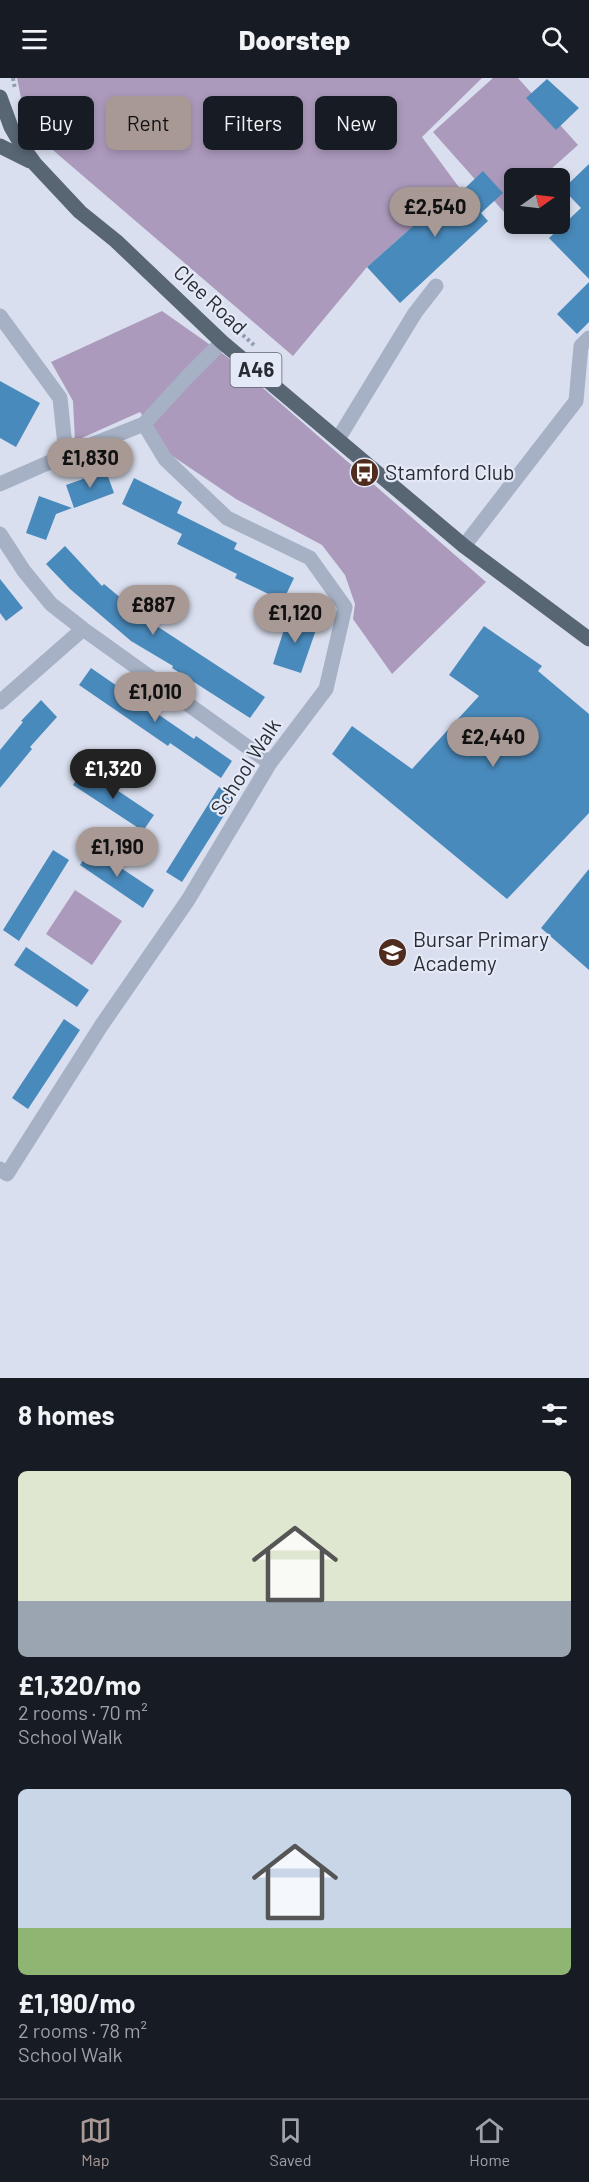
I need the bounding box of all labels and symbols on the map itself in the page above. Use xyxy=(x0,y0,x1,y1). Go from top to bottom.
north arrow xyxy=(504,168,570,234)
pin: £2,540 xyxy=(386,187,484,238)
street label: Clee Road xyxy=(169,259,253,339)
road number: A46 xyxy=(230,353,282,387)
pin: £1,830 xyxy=(41,438,139,489)
bus stop icon: Stamford Club xyxy=(348,457,380,489)
place label: Stamford Club xyxy=(385,459,514,484)
pin: £887 xyxy=(117,585,189,636)
pin: £1,120 xyxy=(246,593,344,644)
pin: £1,010 xyxy=(106,672,204,723)
street label: School Walk xyxy=(204,713,285,819)
pin: £2,440 xyxy=(444,717,542,768)
pin: £1,320 xyxy=(64,749,162,800)
pin: £1,190 xyxy=(68,827,166,878)
place label: Bursar Primary Academy xyxy=(413,926,549,975)
school or university icon: Bursar Primary Academy xyxy=(376,936,408,968)

